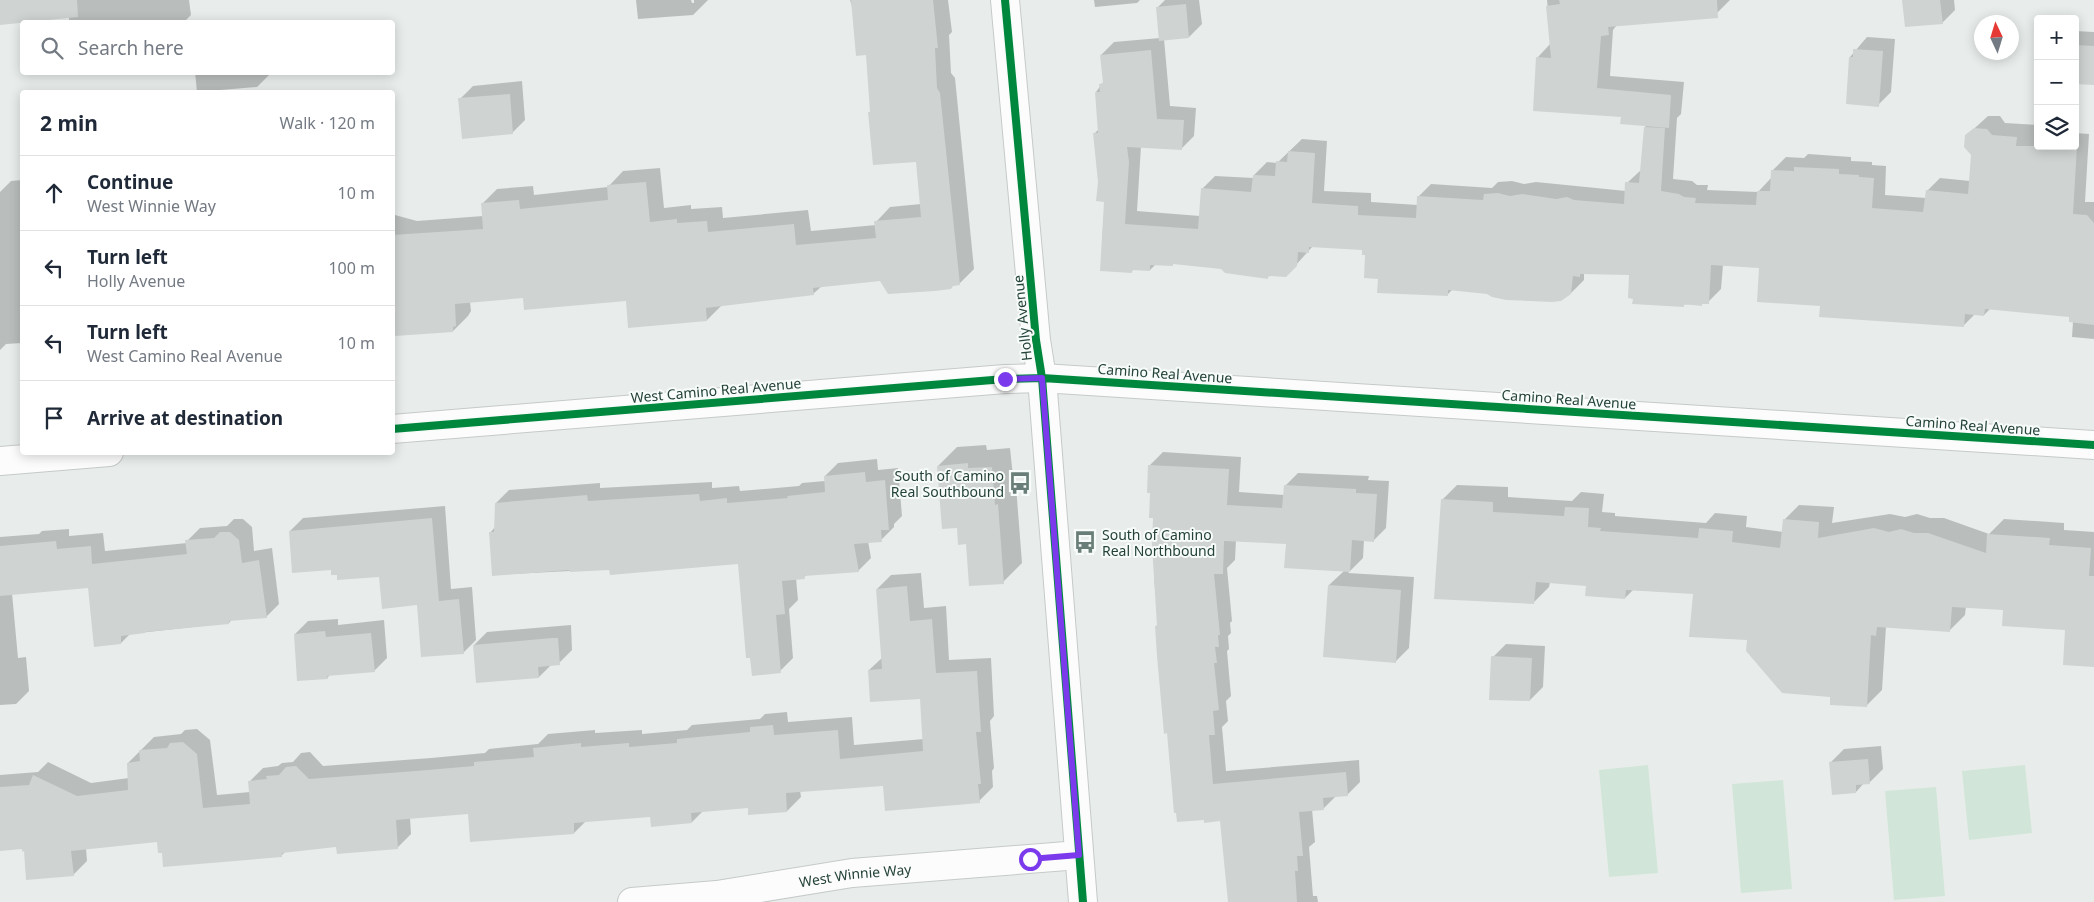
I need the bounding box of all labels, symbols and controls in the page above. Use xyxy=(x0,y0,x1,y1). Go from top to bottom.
north arrow xyxy=(1974,15,2019,60)
map controls xyxy=(2034,15,2079,150)
button: + xyxy=(2034,15,2079,60)
search box xyxy=(20,20,395,75)
icon: search xyxy=(38,34,66,62)
text: Search here xyxy=(78,35,184,61)
button: − xyxy=(2034,60,2079,105)
button: layers xyxy=(2034,105,2079,150)
text: 2 min xyxy=(40,109,98,137)
text: Walk · 120 m xyxy=(280,112,375,134)
text: Continue xyxy=(87,169,173,195)
icon: ahead xyxy=(40,179,68,207)
text: 10 m xyxy=(338,182,375,204)
text: West Winnie Way xyxy=(87,195,216,217)
text: Turn left xyxy=(87,244,168,270)
icon: left xyxy=(40,254,68,282)
text: 100 m xyxy=(328,257,375,279)
text: Holly Avenue xyxy=(87,270,185,292)
street label: Holly Avenue xyxy=(1008,274,1036,362)
text: Turn left xyxy=(87,319,168,345)
icon: left xyxy=(40,329,68,357)
text: 10 m xyxy=(338,332,375,354)
text: West Camino Real Avenue xyxy=(87,345,283,367)
street label: Camino Real Avenue xyxy=(1097,359,1233,387)
route end xyxy=(994,368,1017,391)
street label: West Camino Real Avenue xyxy=(630,373,802,407)
street label: Camino Real Avenue xyxy=(1501,385,1637,413)
icon: arrive xyxy=(40,404,68,432)
text: Arrive at destination xyxy=(87,405,283,431)
street label: Camino Real Avenue xyxy=(1905,411,2041,439)
place label: South of Camino Real Southbound xyxy=(891,466,1004,501)
bus stop icon: South of Camino Real Southbound xyxy=(1007,470,1033,496)
place label: South of Camino Real Northbound xyxy=(1102,525,1215,560)
bus stop icon: South of Camino Real Northbound xyxy=(1072,529,1098,555)
route start xyxy=(1019,848,1042,871)
street label: West Winnie Way xyxy=(798,859,913,891)

